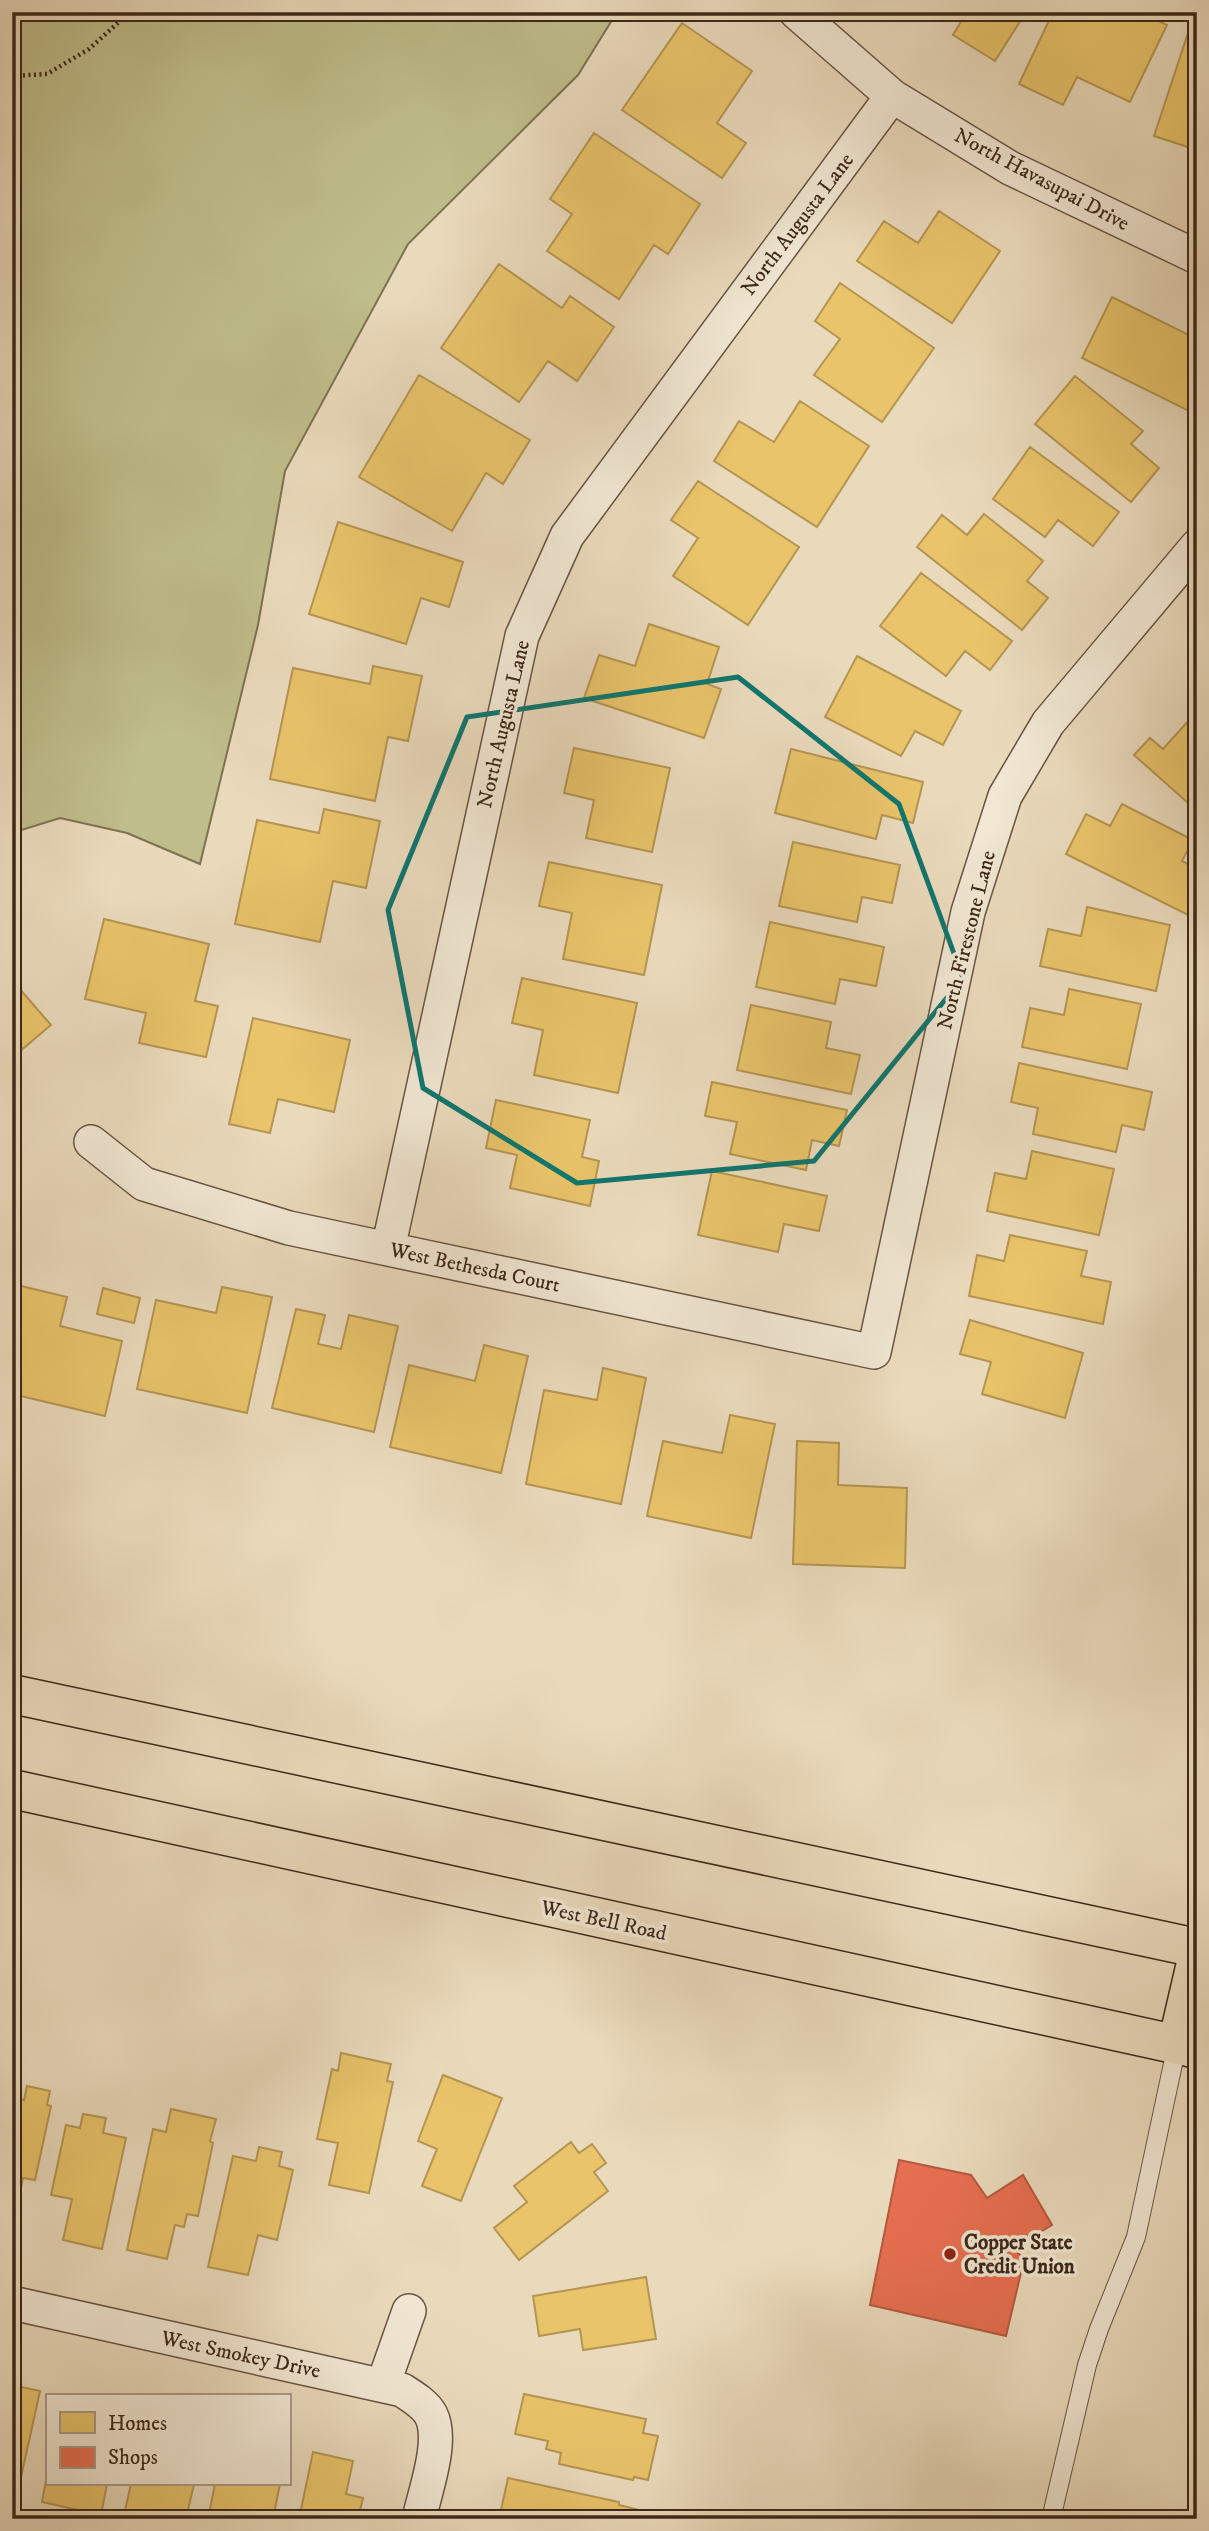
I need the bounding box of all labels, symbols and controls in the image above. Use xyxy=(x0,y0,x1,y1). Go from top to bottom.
street label: North Havasupai Drive xyxy=(949,123,1134,237)
street label: North Augusta Lane xyxy=(736,148,860,301)
street label: North Augusta Lane xyxy=(472,637,536,811)
street label: North Firestone Lane xyxy=(932,848,1002,1032)
street label: West Bethesda Court xyxy=(386,1237,563,1299)
street label: West Bell Road xyxy=(538,1895,669,1947)
place label: Copper State Credit Union xyxy=(964,2230,1076,2280)
marker: Copper State Credit Union xyxy=(942,2246,958,2262)
street label: West Smokey Drive xyxy=(158,2325,323,2385)
legend xyxy=(46,2394,290,2486)
text: Homes xyxy=(108,2411,167,2437)
text: Shops xyxy=(108,2445,158,2471)

